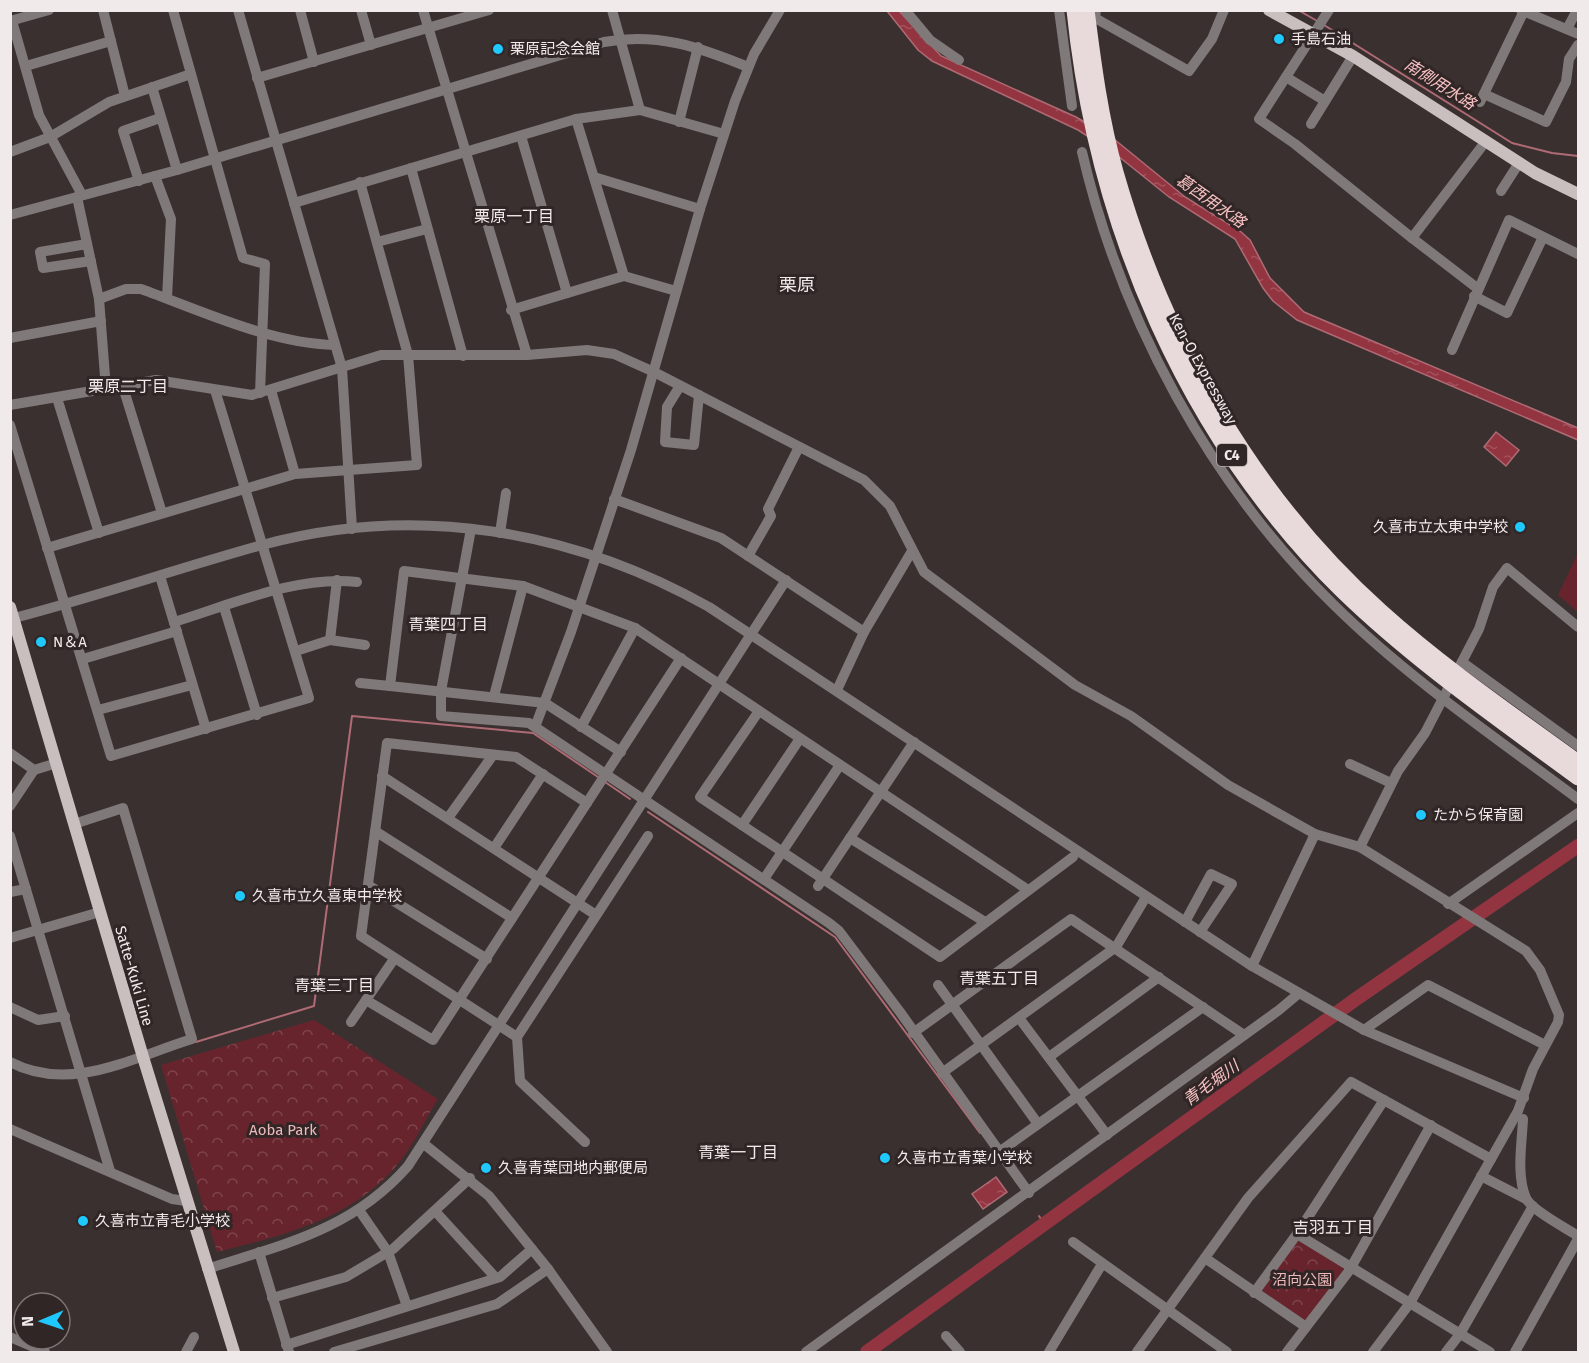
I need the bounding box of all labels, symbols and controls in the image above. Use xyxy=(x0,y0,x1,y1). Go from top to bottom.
place label: 手島石油 xyxy=(1291,30,1351,48)
marker: 手島石油 xyxy=(1272,32,1286,46)
place label: 栗原記念会館 xyxy=(510,40,600,58)
marker: 栗原記念会館 xyxy=(491,42,505,56)
water label: 南側用水路 xyxy=(1401,55,1481,114)
water label: 葛西用水路 xyxy=(1173,170,1251,233)
district label: 栗原一丁目 xyxy=(474,207,554,226)
district label: 栗原 xyxy=(779,274,815,296)
street label: Ken-O Expressway xyxy=(1165,311,1241,428)
district label: 栗原二丁目 xyxy=(88,377,168,396)
road number: C4 xyxy=(1217,444,1247,466)
place label: 久喜市立太東中学校 xyxy=(1373,518,1508,536)
marker: 久喜市立太東中学校 xyxy=(1513,520,1527,534)
district label: 青葉四丁目 xyxy=(408,615,488,634)
place label: N＆A xyxy=(53,633,87,651)
marker: N＆A xyxy=(34,635,48,649)
place label: たから保育園 xyxy=(1433,806,1523,824)
marker: たから保育園 xyxy=(1414,808,1428,822)
place label: 久喜市立久喜東中学校 xyxy=(252,887,402,905)
marker: 久喜市立久喜東中学校 xyxy=(233,889,247,903)
street label: Satte-Kuki Line xyxy=(111,924,157,1028)
district label: 青葉五丁目 xyxy=(959,969,1039,988)
district label: 青葉三丁目 xyxy=(294,976,374,995)
water label: 青毛堀川 xyxy=(1180,1055,1244,1109)
park label: Aoba Park xyxy=(249,1121,317,1139)
district label: 青葉一丁目 xyxy=(698,1143,778,1162)
place label: 久喜市立青葉小学校 xyxy=(897,1149,1032,1167)
marker: 久喜市立青葉小学校 xyxy=(878,1151,892,1165)
place label: 久喜青葉団地内郵便局 xyxy=(498,1159,648,1177)
marker: 久喜青葉団地内郵便局 xyxy=(479,1161,493,1175)
place label: 久喜市立青毛小学校 xyxy=(95,1212,230,1230)
marker: 久喜市立青毛小学校 xyxy=(76,1214,90,1228)
district label: 吉羽五丁目 xyxy=(1293,1218,1373,1237)
park label: 沼向公園 xyxy=(1272,1271,1332,1289)
north arrow xyxy=(12,1291,72,1351)
text: N xyxy=(18,1316,37,1327)

